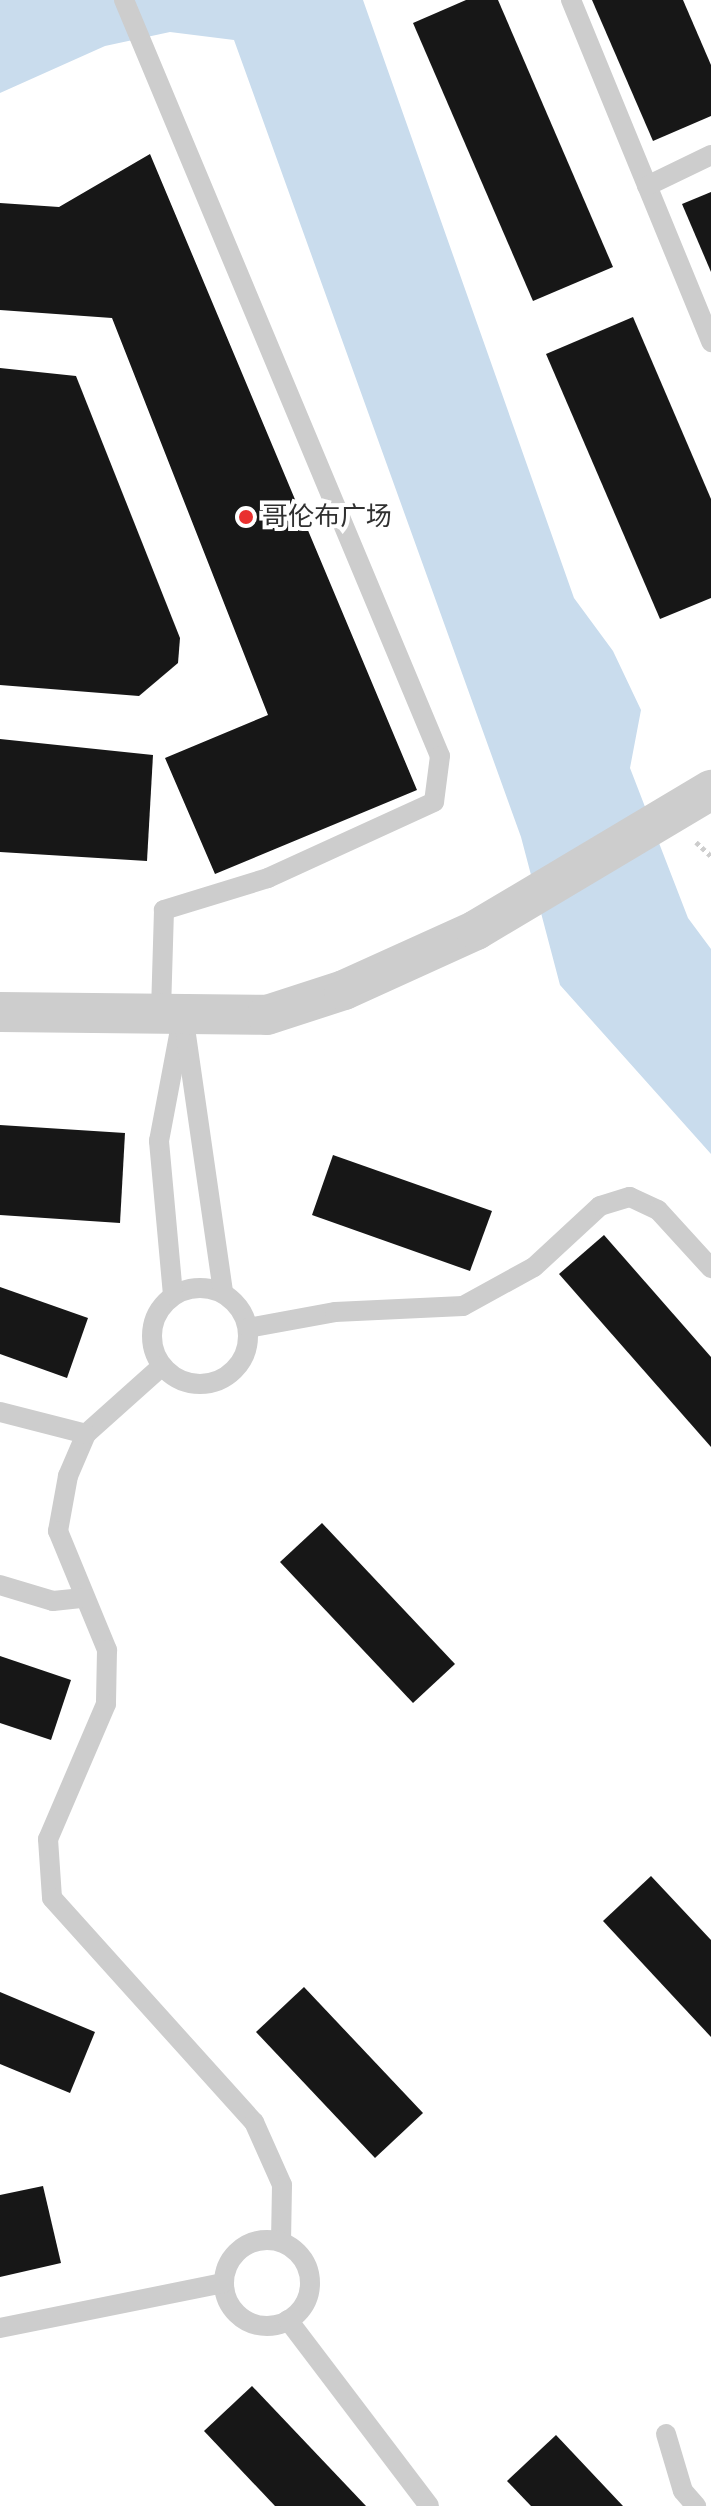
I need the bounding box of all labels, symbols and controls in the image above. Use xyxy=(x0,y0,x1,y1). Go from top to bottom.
place label: 哥伦布广场 xyxy=(262,501,392,533)
marker: 哥伦布广场 xyxy=(237,508,255,526)

